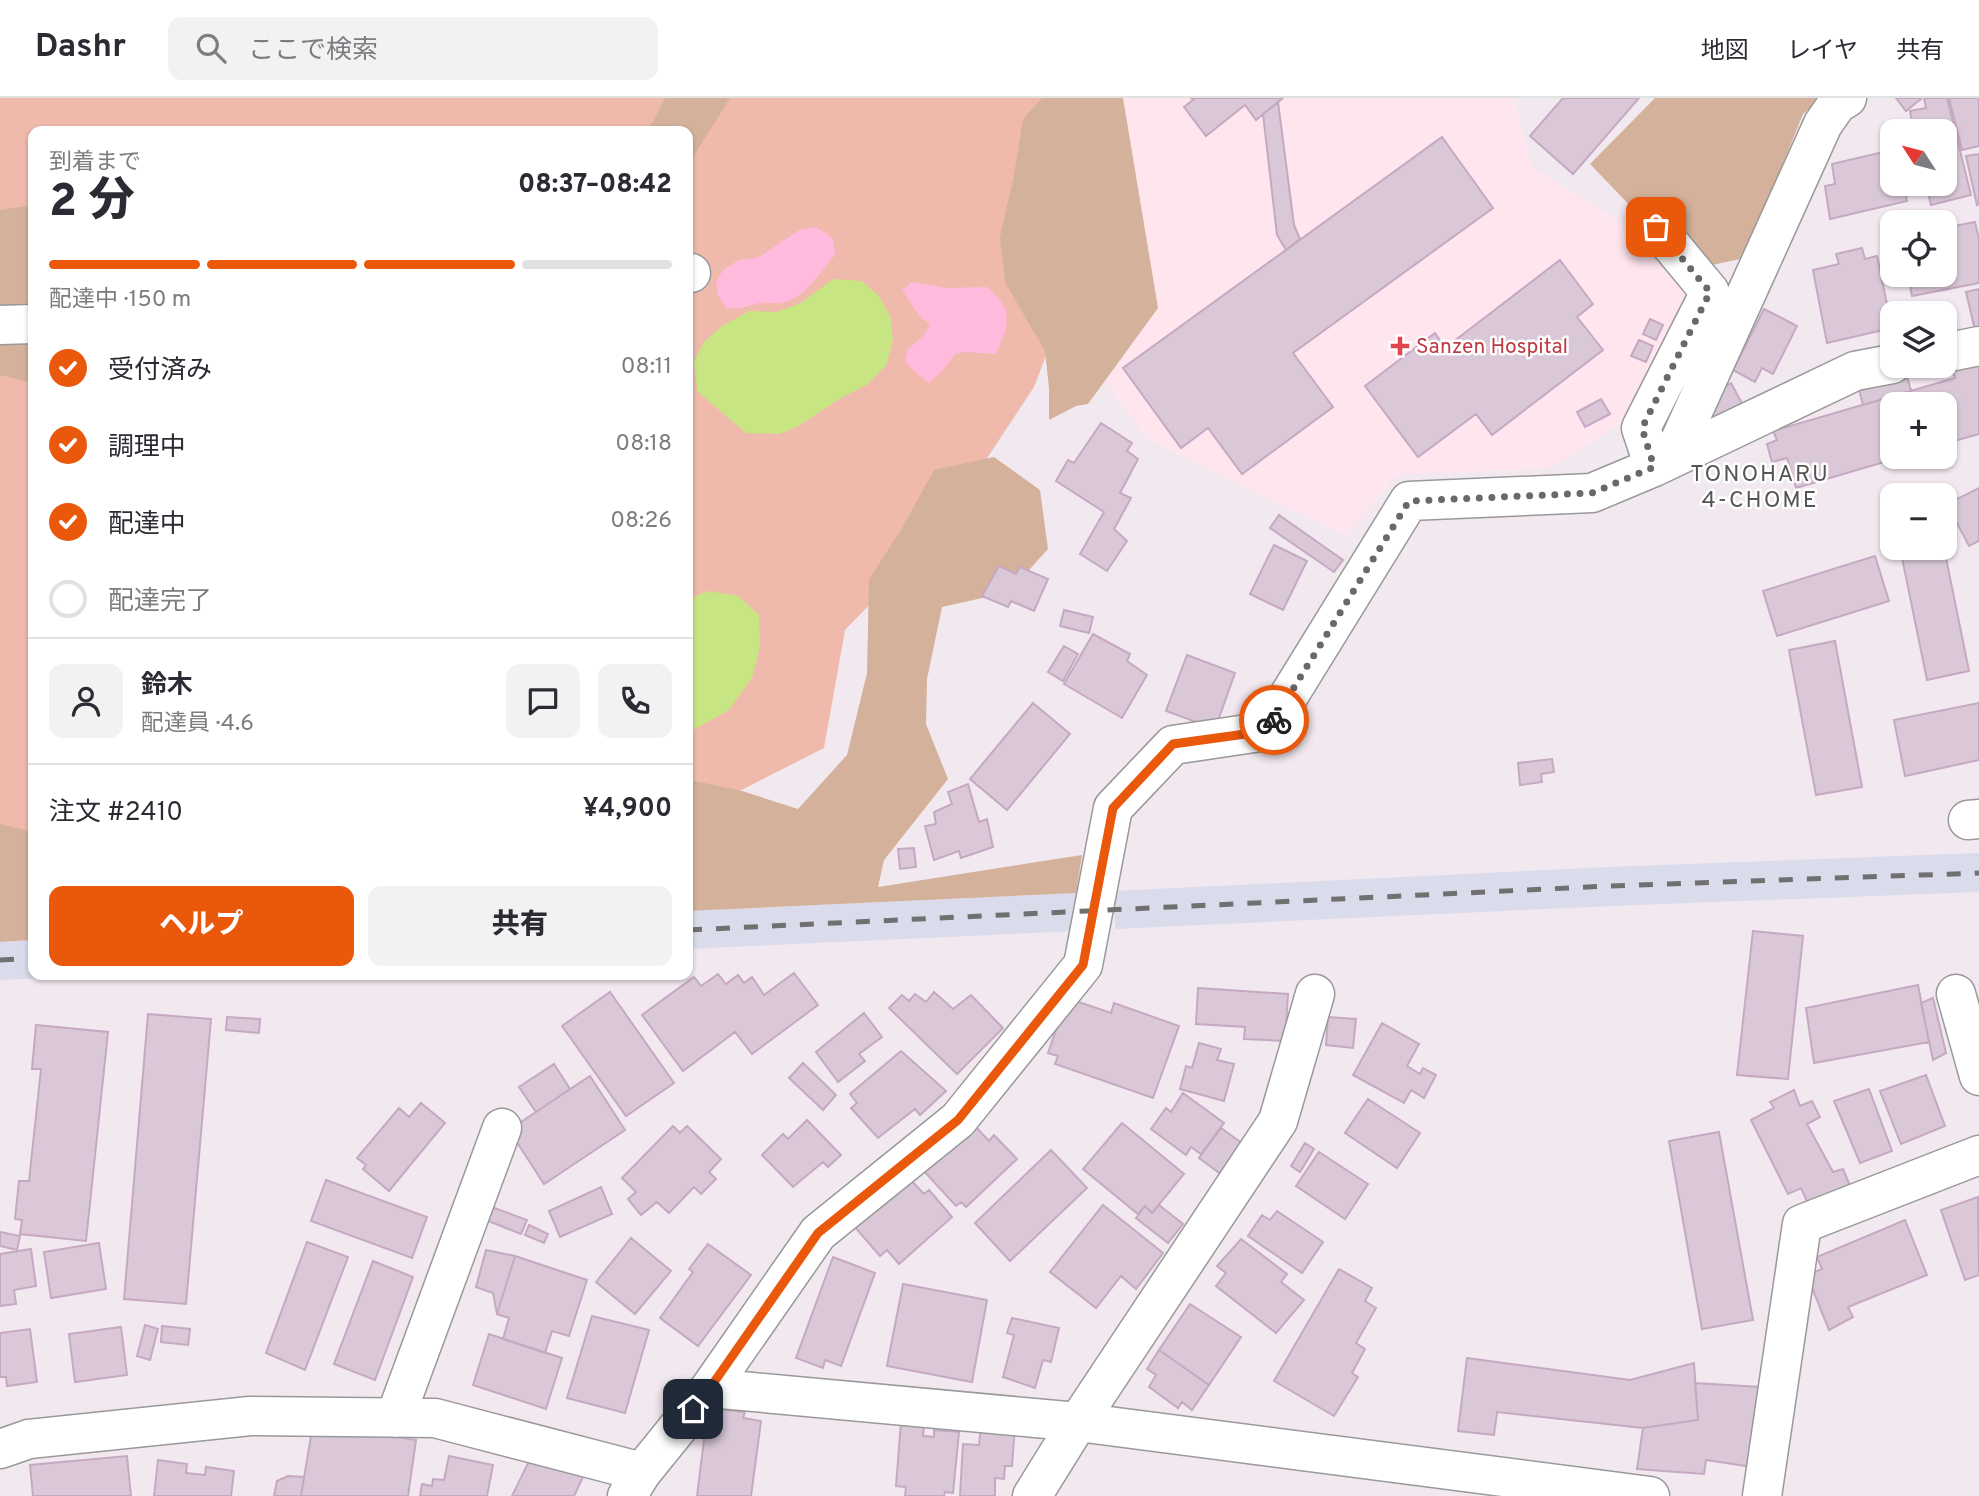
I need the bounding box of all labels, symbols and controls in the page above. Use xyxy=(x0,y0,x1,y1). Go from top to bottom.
search box xyxy=(168,17,658,80)
text: Dashr xyxy=(35,27,126,69)
icon: search xyxy=(192,29,230,67)
text: ここで検索 xyxy=(248,35,378,68)
text: 地図 xyxy=(1701,37,1749,67)
text: レイヤ xyxy=(1787,37,1858,67)
text: 共有 xyxy=(1896,37,1944,67)
north arrow xyxy=(1880,119,1956,196)
map controls xyxy=(1880,119,1957,560)
text: 到着まで xyxy=(49,149,141,178)
text: 08:37–08:42 xyxy=(518,169,672,202)
text: 2 分 xyxy=(49,174,135,233)
pin xyxy=(1626,197,1686,257)
icon: bag xyxy=(1637,208,1675,246)
button: locate xyxy=(1880,210,1957,287)
text: 配達中 · 150 m xyxy=(49,286,191,315)
button: layers xyxy=(1880,301,1957,378)
place label: Sanzen Hospital xyxy=(1416,334,1568,361)
marker: Sanzen Hospital xyxy=(1390,336,1410,356)
icon: check xyxy=(49,349,87,387)
text: 08:11 xyxy=(621,353,672,382)
text: 受付済み xyxy=(108,355,212,388)
button: + xyxy=(1880,392,1957,469)
icon: check xyxy=(49,426,87,464)
text: 08:18 xyxy=(615,430,672,459)
text: 調理中 xyxy=(108,432,186,465)
district label: TONOHARU 4-CHOME xyxy=(1690,461,1830,516)
button: − xyxy=(1880,483,1957,560)
icon: check xyxy=(49,503,87,541)
text: 08:26 xyxy=(610,507,672,536)
text: 配達中 xyxy=(108,509,186,542)
text: 配達完了 xyxy=(108,586,212,619)
button: person xyxy=(49,664,123,738)
button: chat xyxy=(506,664,580,738)
button: phone xyxy=(598,664,672,738)
text: 鈴木 xyxy=(141,670,193,703)
courier xyxy=(1239,685,1309,755)
icon: bike xyxy=(1255,701,1293,739)
text: 配達員 · 4.6 xyxy=(141,710,254,739)
text: ¥4,900 xyxy=(583,793,672,826)
text: 注文 #2410 xyxy=(49,797,183,830)
button: ヘルプ xyxy=(49,886,354,966)
button: 共有 xyxy=(368,886,672,966)
pin xyxy=(663,1379,723,1439)
icon: home xyxy=(674,1390,712,1428)

